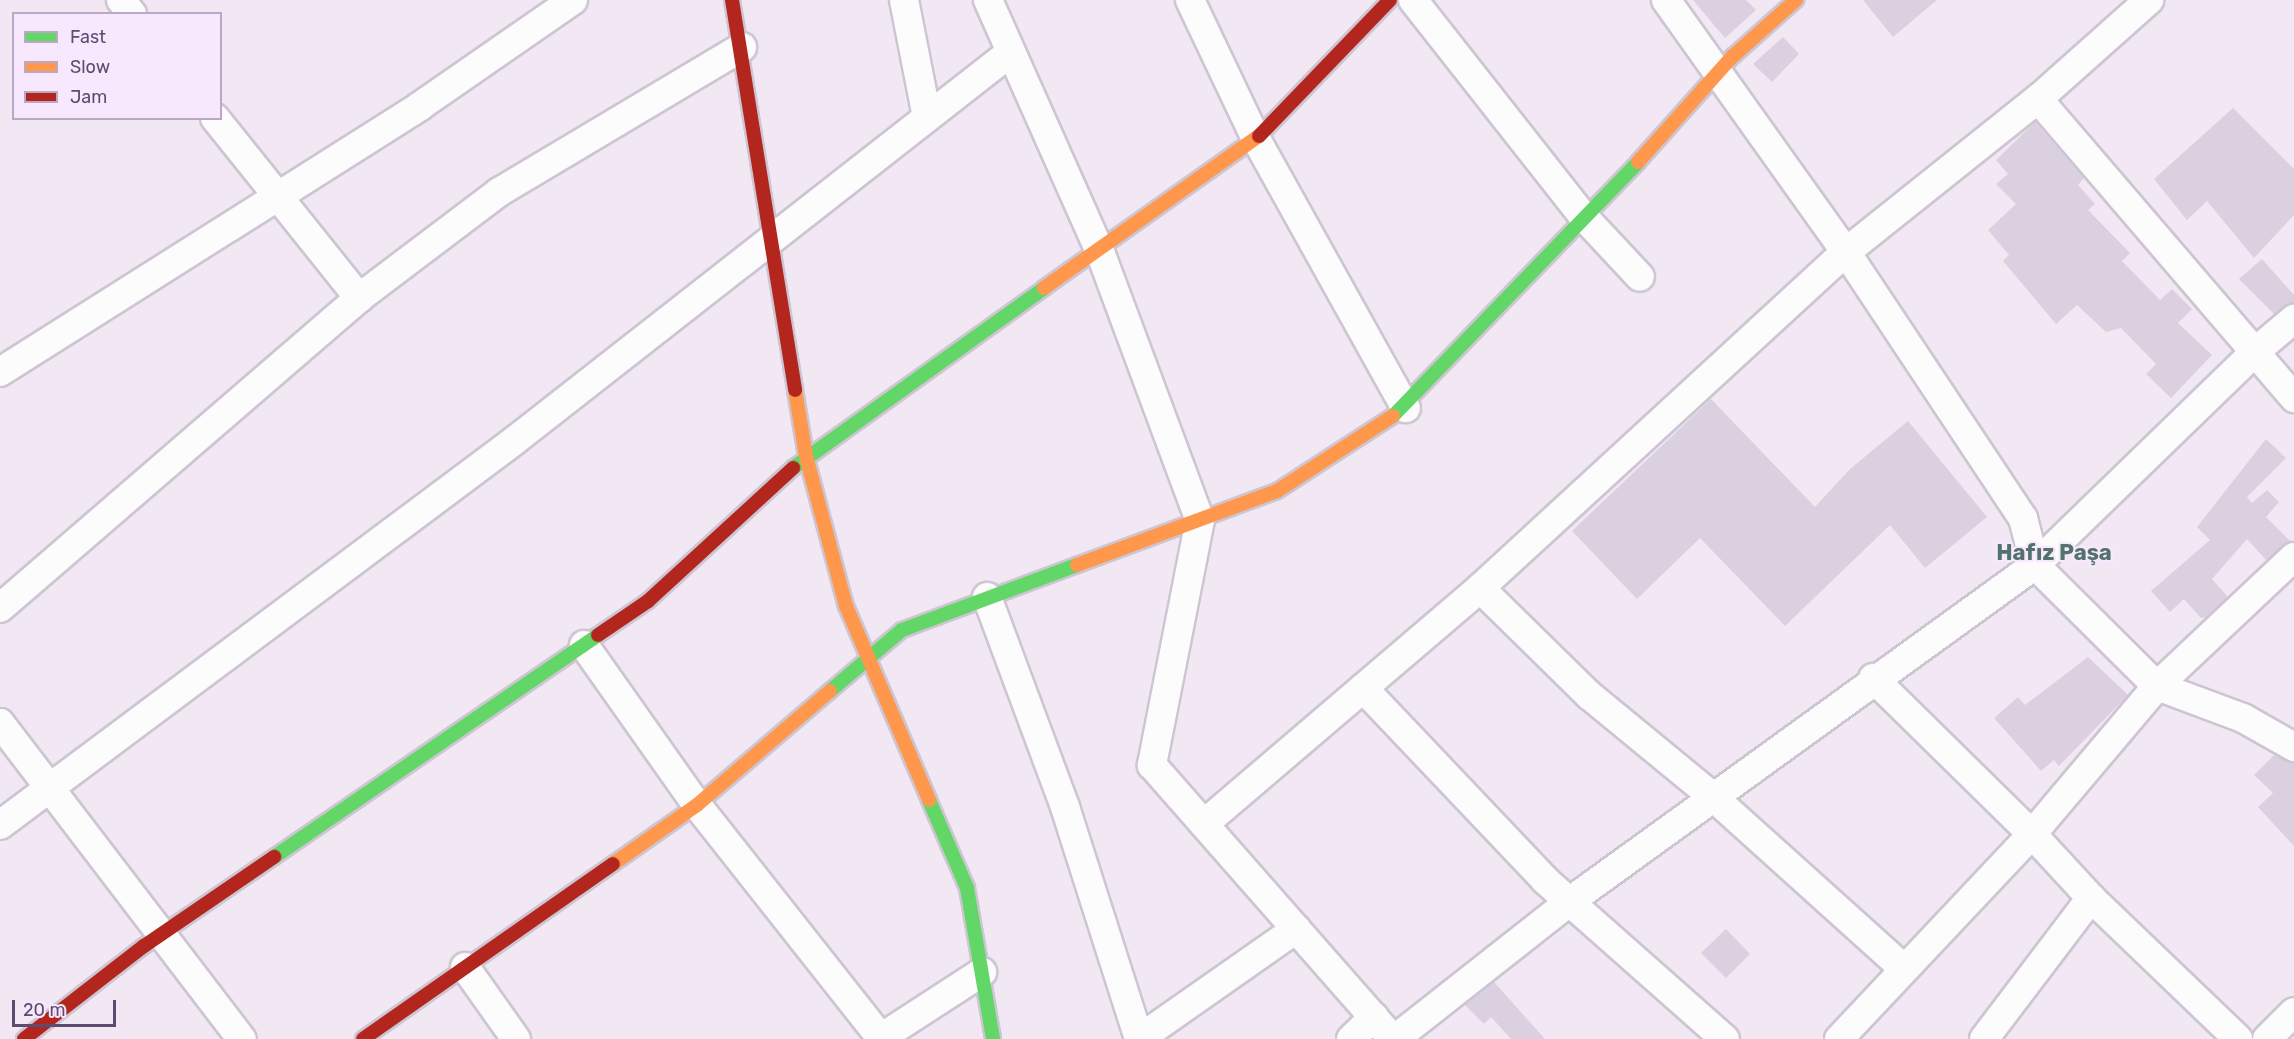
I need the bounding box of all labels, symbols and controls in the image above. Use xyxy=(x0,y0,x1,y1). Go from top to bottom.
legend xyxy=(12,12,222,120)
text: Fast xyxy=(70,26,106,48)
text: Slow xyxy=(70,56,110,78)
text: Jam xyxy=(70,86,107,108)
district label: Hafız Paşa xyxy=(1996,540,2112,566)
scale bar xyxy=(15,988,118,1026)
text: 20 m xyxy=(23,999,65,1021)

